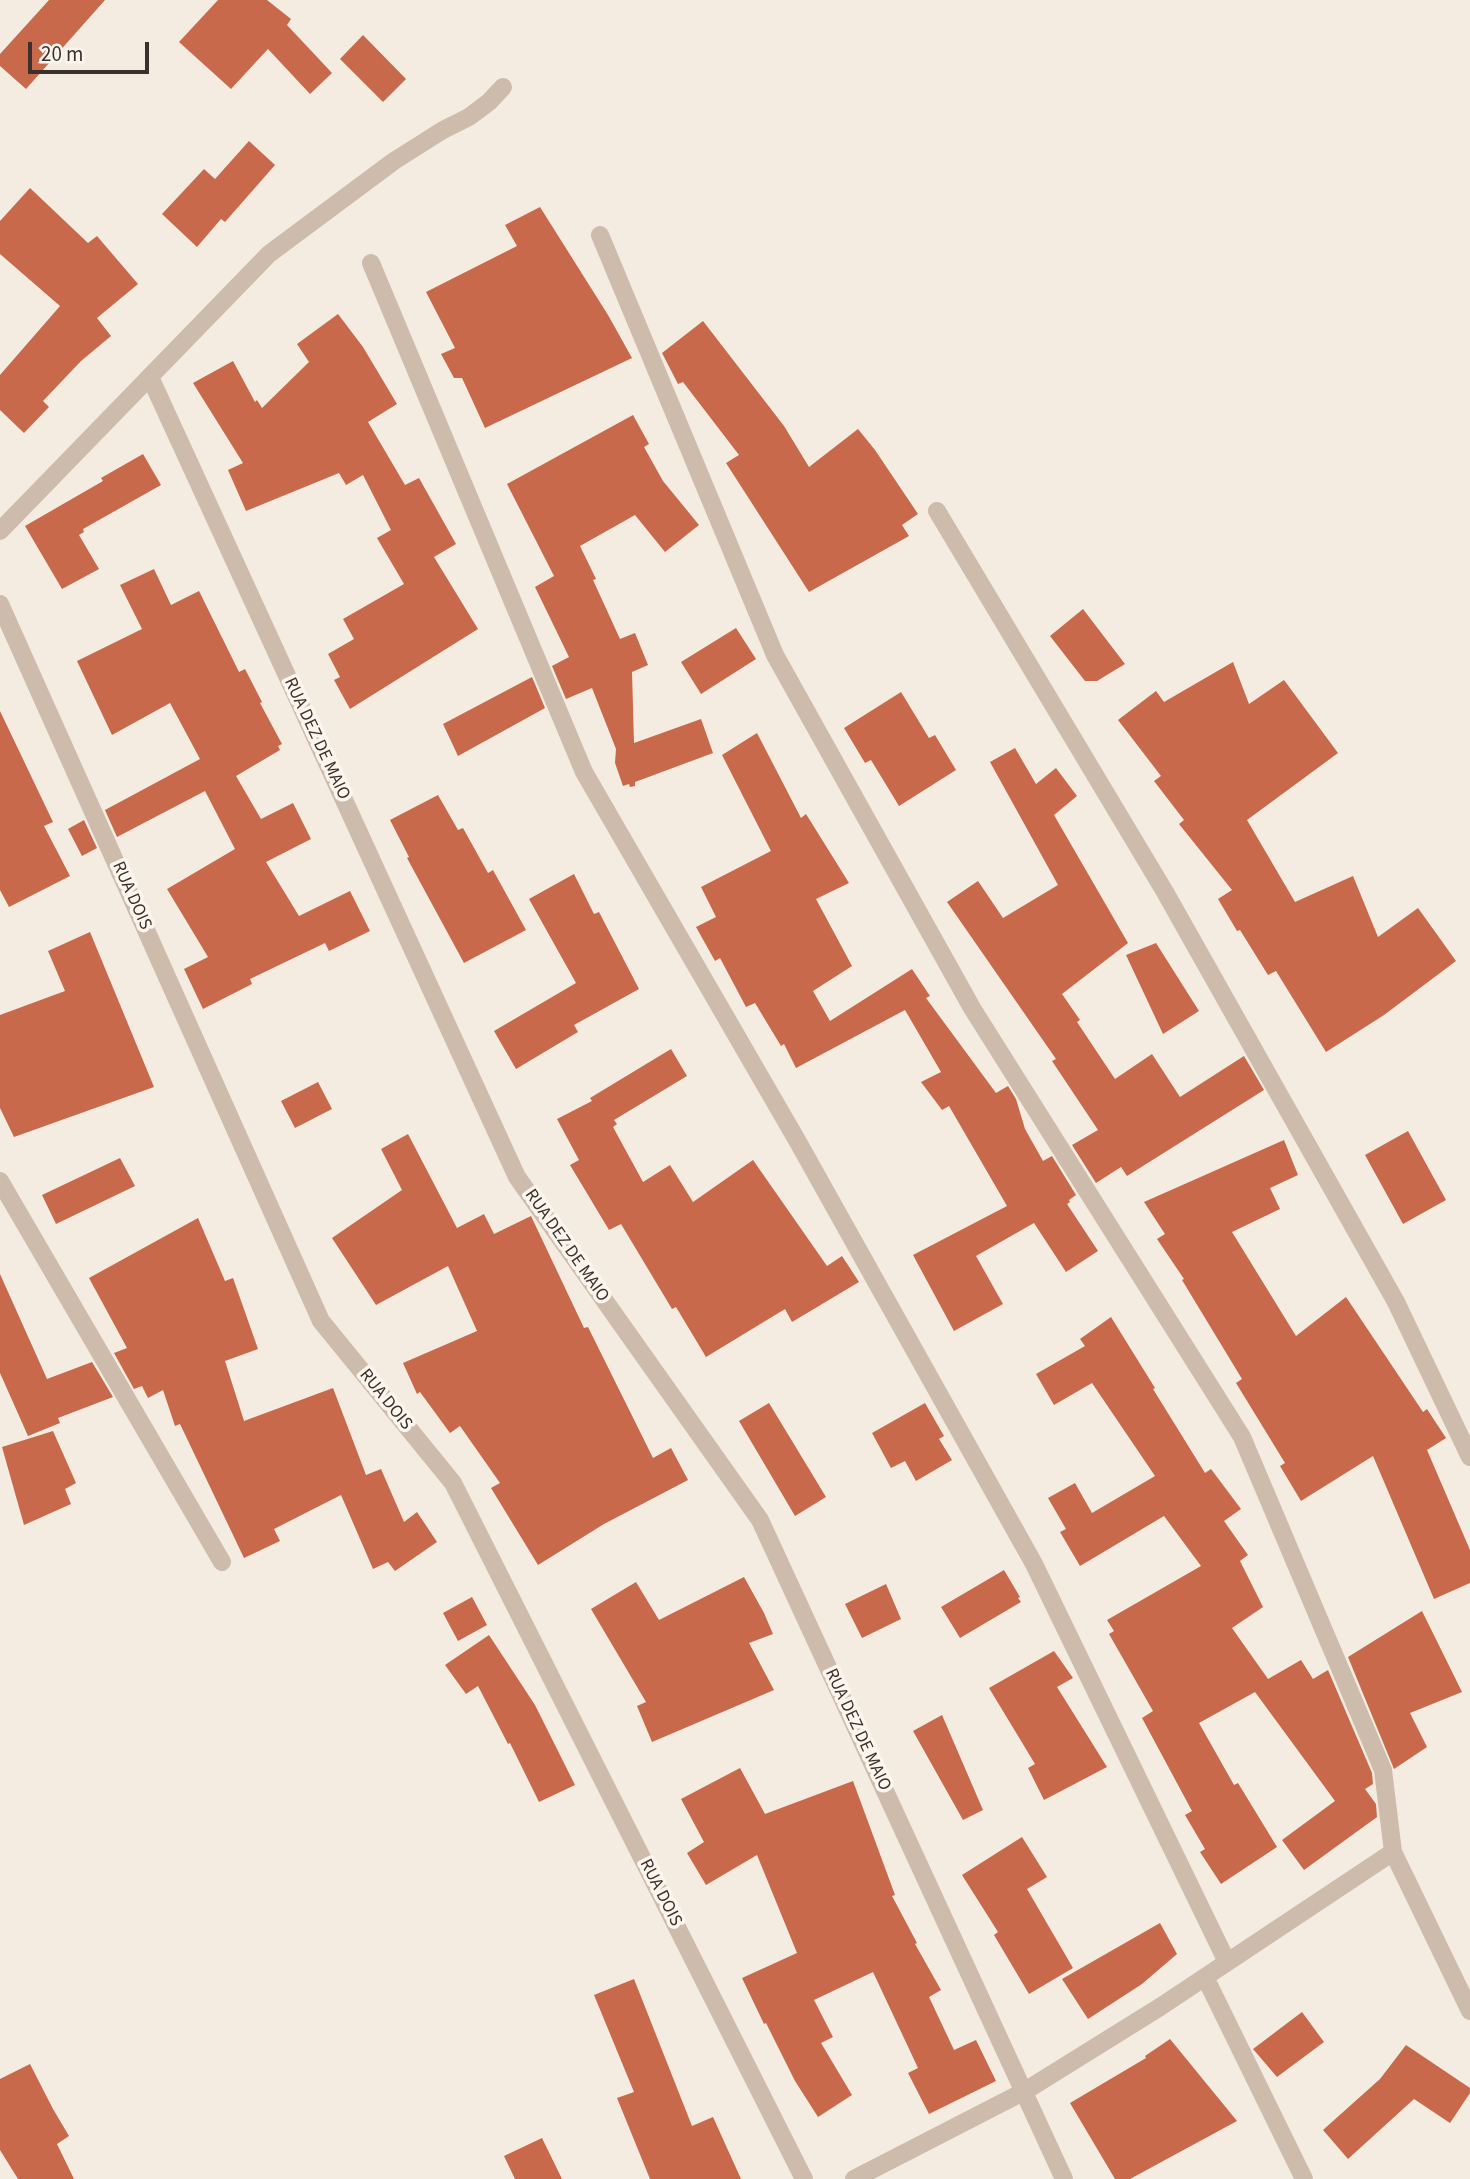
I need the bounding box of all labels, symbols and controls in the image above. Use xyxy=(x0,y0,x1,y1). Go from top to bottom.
scale bar xyxy=(32,28,152,72)
text: 20 m xyxy=(41,39,83,69)
street label: RUA DEZ DE MAIO xyxy=(278,674,354,804)
street label: RUA DOIS xyxy=(106,859,156,933)
street label: RUA DEZ DE MAIO xyxy=(519,1186,613,1306)
street label: RUA DOIS xyxy=(354,1365,416,1435)
street label: RUA DEZ DE MAIO xyxy=(819,1665,895,1795)
street label: RUA DOIS xyxy=(634,1856,686,1930)

